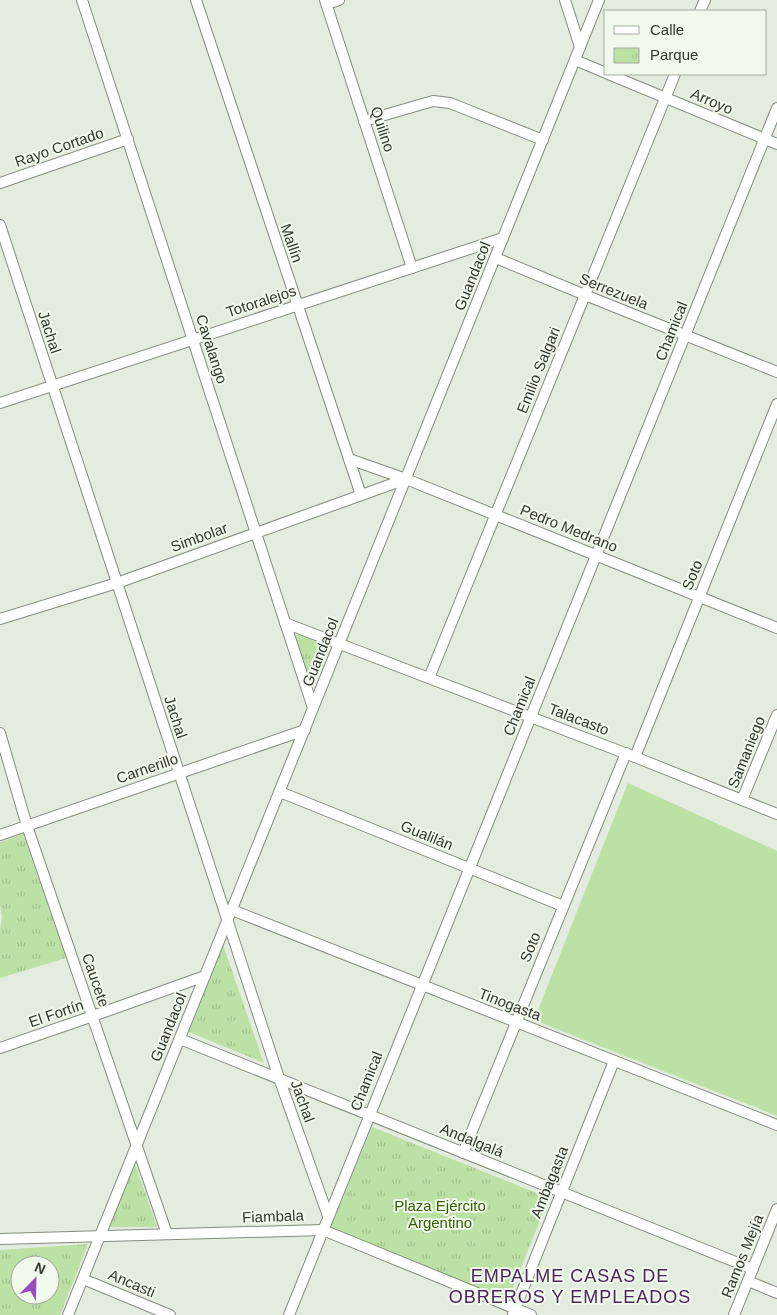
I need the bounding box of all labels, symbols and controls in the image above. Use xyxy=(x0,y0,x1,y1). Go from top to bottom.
legend xyxy=(604,10,767,75)
text: Calle xyxy=(650,21,684,38)
text: Parque xyxy=(650,46,698,63)
street label: Arroyo xyxy=(688,85,736,117)
street label: Quilino xyxy=(368,104,398,154)
street label: Rayo Cortado xyxy=(12,124,106,170)
street label: Mallín xyxy=(277,221,307,265)
street label: Guandacol xyxy=(451,239,493,313)
street label: Serrezuela xyxy=(577,270,651,313)
street label: Totoralejos xyxy=(224,282,298,320)
street label: Chamical xyxy=(651,299,691,363)
street label: Jachal xyxy=(35,309,65,355)
street label: Cavalango xyxy=(193,312,231,386)
street label: Emilio Salgari xyxy=(513,324,563,416)
street label: Pedro Medrano xyxy=(518,501,620,555)
street label: Simbolar xyxy=(168,519,230,555)
street label: Soto xyxy=(678,558,706,592)
street label: Guandacol xyxy=(299,615,341,689)
street label: Chamical xyxy=(499,674,539,738)
street label: Jachal xyxy=(161,694,191,740)
street label: Talacasto xyxy=(546,700,612,738)
street label: Samaniego xyxy=(724,714,768,790)
street label: Carnerillo xyxy=(114,750,180,786)
street label: Gualilán xyxy=(398,817,456,853)
street label: Soto xyxy=(516,930,544,964)
street label: Caucete xyxy=(79,951,113,1009)
street label: Tinogasta xyxy=(476,984,544,1024)
street label: Guandacol xyxy=(147,990,189,1064)
street label: El Fortín xyxy=(26,996,86,1030)
street label: Chamical xyxy=(346,1049,386,1113)
street label: Jachal xyxy=(288,1078,318,1124)
street label: Andalgalá xyxy=(438,1120,507,1161)
street label: Ambagasta xyxy=(527,1143,571,1220)
park label: Plaza Ejército Argentino xyxy=(394,1197,486,1231)
street label: Fiambala xyxy=(242,1206,305,1226)
street label: Ramos Mejía xyxy=(718,1211,767,1300)
north arrow xyxy=(10,1255,60,1305)
text: N xyxy=(32,1259,48,1277)
street label: Ancasti xyxy=(106,1266,158,1300)
district label: EMPALME CASAS DE OBREROS Y EMPLEADOS xyxy=(449,1266,691,1307)

